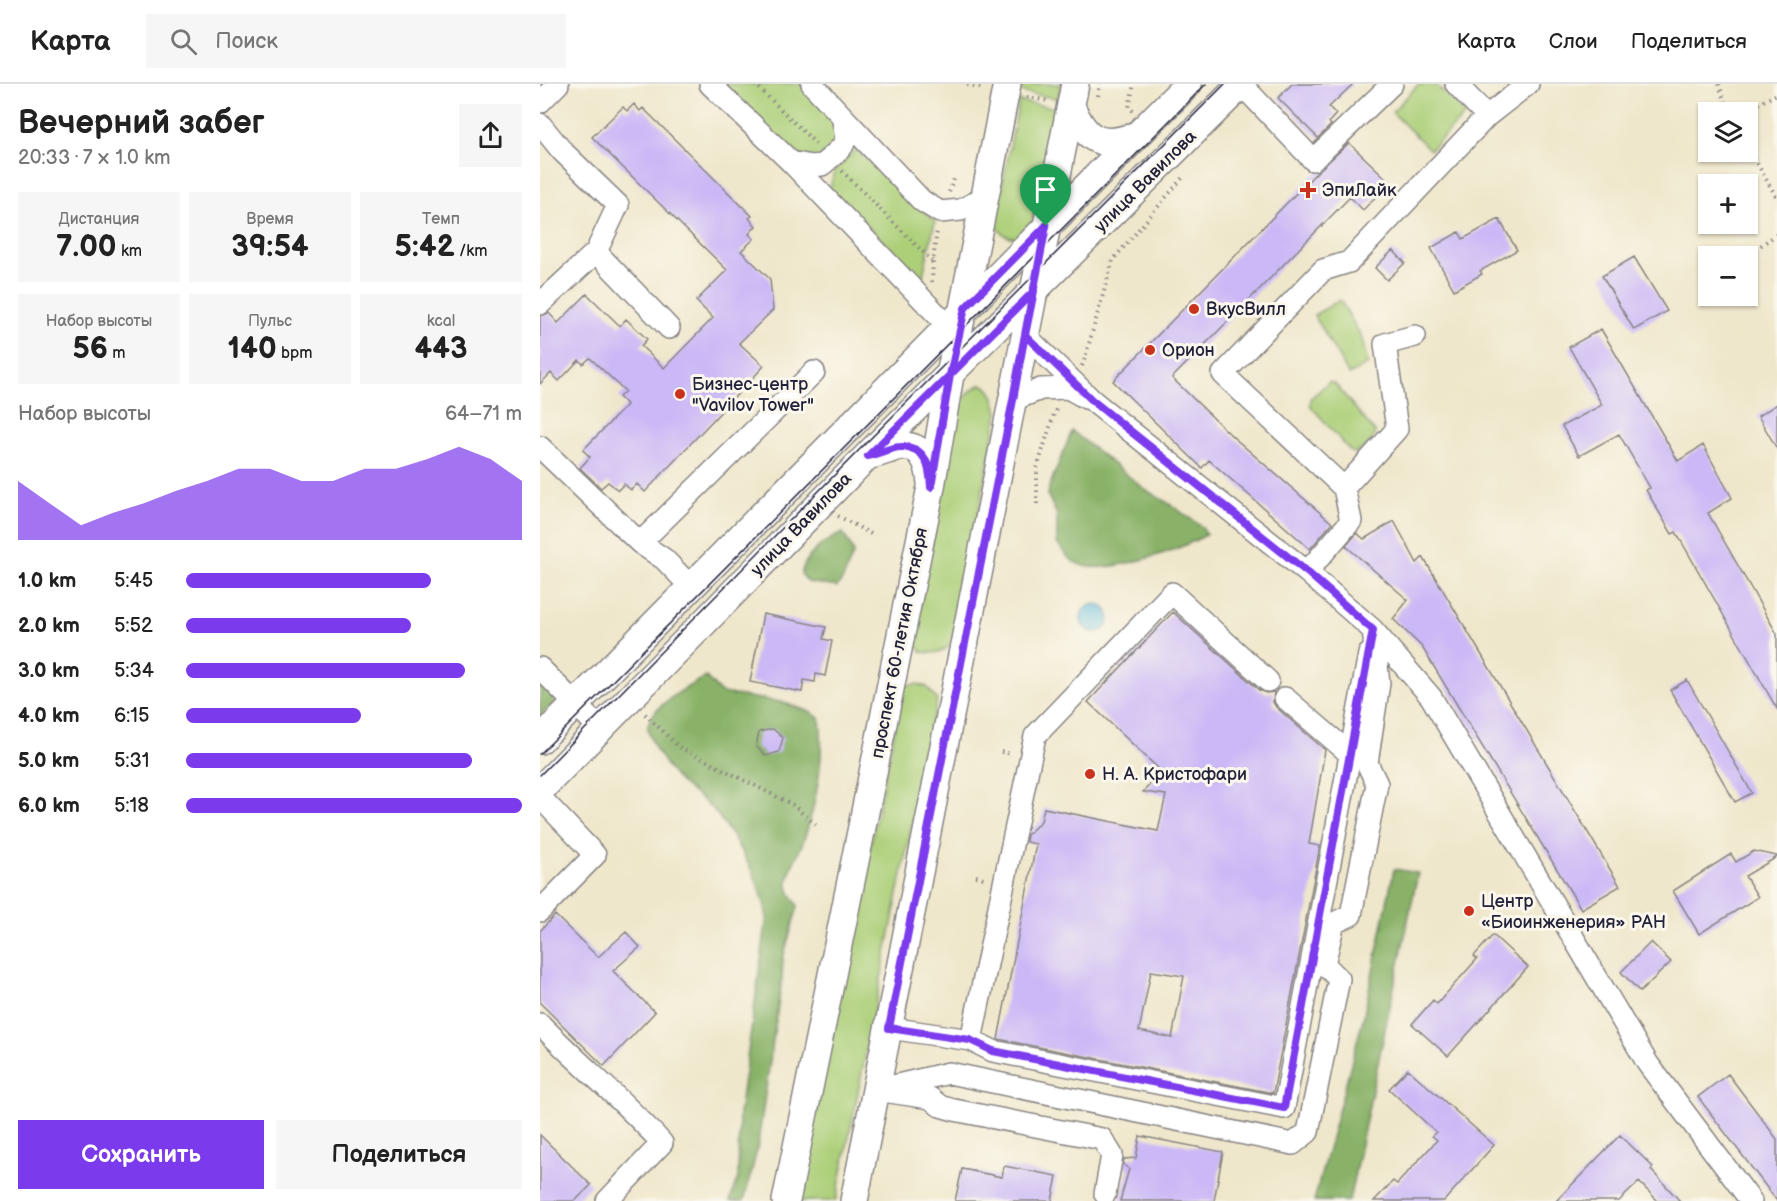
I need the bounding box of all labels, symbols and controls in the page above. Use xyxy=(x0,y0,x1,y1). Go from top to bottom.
search box xyxy=(146,14,566,68)
text: Карта xyxy=(30,25,110,58)
icon: search xyxy=(167,25,200,58)
text: Поиск xyxy=(215,28,278,55)
text: Карта xyxy=(1457,29,1516,54)
text: Слои xyxy=(1549,29,1598,54)
text: Поделиться xyxy=(1631,29,1747,54)
map controls xyxy=(1698,102,1758,306)
button: layers xyxy=(1698,102,1758,162)
text: Вечерний забег xyxy=(18,103,265,143)
button: share xyxy=(459,104,522,167)
street label: улица Вавилова xyxy=(1090,126,1201,237)
text: 20:33 · 7 × 1.0 km xyxy=(18,146,171,170)
pin xyxy=(1020,164,1071,226)
icon: arrive xyxy=(1029,173,1062,206)
button: + xyxy=(1698,174,1758,234)
place label: ЭпиЛайк xyxy=(1322,180,1397,201)
marker: ЭпиЛайк xyxy=(1299,181,1317,199)
text: Дистанция xyxy=(59,210,139,229)
text: Время xyxy=(246,210,294,229)
text: Темп xyxy=(422,210,460,229)
text: 7.00 xyxy=(56,229,117,265)
text: 39:54 xyxy=(231,229,309,265)
text: 5:42 xyxy=(395,229,455,265)
text: km xyxy=(117,242,142,261)
text: /km xyxy=(455,242,487,261)
button: − xyxy=(1698,246,1758,306)
place label: ВкусВилл xyxy=(1206,299,1286,320)
marker: ВкусВилл xyxy=(1187,302,1201,316)
text: Набор высоты xyxy=(46,312,152,331)
text: Пульс xyxy=(248,312,292,331)
text: kcal xyxy=(427,312,455,331)
text: 56 xyxy=(72,331,108,367)
text: 140 xyxy=(228,331,277,367)
text: 443 xyxy=(415,331,467,367)
place label: Орион xyxy=(1162,340,1215,361)
marker: Орион xyxy=(1143,343,1157,357)
text: m xyxy=(108,344,126,363)
text: bpm xyxy=(277,344,312,363)
place label: Бизнес-центр "Vavilov Tower" xyxy=(692,374,814,416)
marker: Бизнес-центр "Vavilov Tower" xyxy=(673,387,687,401)
text: Набор высоты xyxy=(18,402,151,426)
text: 64–71 m xyxy=(445,402,522,426)
street label: улица Вавилова xyxy=(747,468,856,581)
street label: проспект 60-летия Октября xyxy=(867,526,932,760)
text: 1.0 km xyxy=(18,569,76,593)
text: 5:45 xyxy=(114,569,153,593)
text: 2.0 km xyxy=(18,614,80,638)
text: 5:52 xyxy=(114,614,153,638)
text: 3.0 km xyxy=(18,659,79,683)
text: 5:34 xyxy=(114,659,154,683)
text: 4.0 km xyxy=(18,704,80,728)
text: 6:15 xyxy=(114,704,149,728)
text: 5.0 km xyxy=(18,749,79,773)
text: 5:31 xyxy=(114,749,150,773)
place label: Н. А. Кристофари xyxy=(1102,764,1247,785)
marker: Н. А. Кристофари xyxy=(1083,767,1097,781)
text: 6.0 km xyxy=(18,794,80,818)
text: 5:18 xyxy=(114,794,149,818)
place label: Центр «Биоинженерия» РАН xyxy=(1481,891,1666,933)
marker: Центр «Биоинженерия» РАН xyxy=(1462,904,1476,918)
button: Сохранить xyxy=(18,1120,264,1189)
button: Поделиться xyxy=(276,1120,522,1189)

